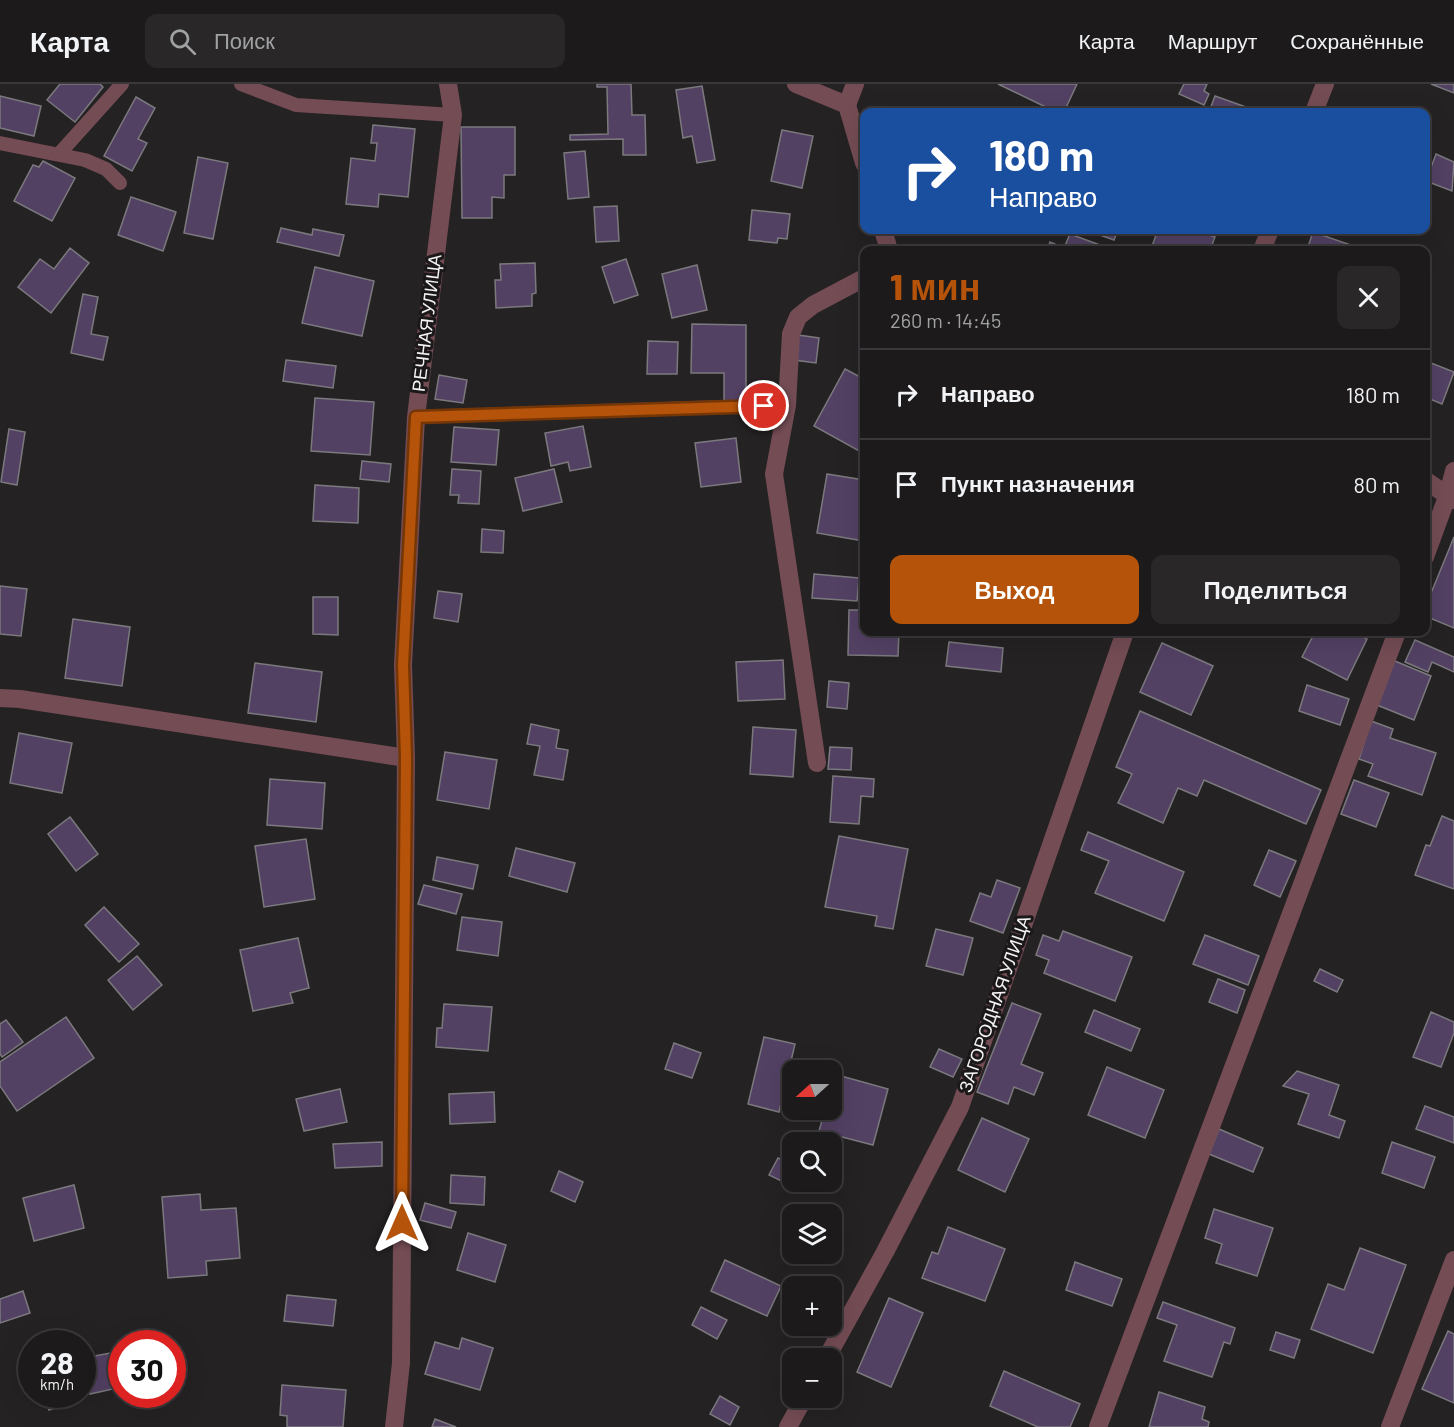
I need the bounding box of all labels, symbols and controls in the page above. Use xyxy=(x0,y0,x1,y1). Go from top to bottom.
search box xyxy=(145,14,565,68)
text: Карта xyxy=(30,24,109,58)
icon: search xyxy=(166,25,199,58)
text: Поиск xyxy=(214,27,275,53)
text: Карта xyxy=(1079,28,1135,53)
text: Маршрут xyxy=(1168,28,1257,53)
text: Сохранённые xyxy=(1290,28,1424,53)
text: 180 m xyxy=(989,129,1094,179)
icon: right xyxy=(890,132,968,210)
text: Направо xyxy=(989,180,1097,212)
street label: РЕЧНАЯ УЛИЦА xyxy=(407,253,445,393)
text: 1 мин xyxy=(890,264,981,307)
button: close xyxy=(1337,266,1400,329)
text: 260 m · 14:45 xyxy=(890,308,1001,332)
icon: right xyxy=(890,378,923,411)
pin xyxy=(738,380,789,431)
text: Направо xyxy=(941,380,1035,406)
text: 180 m xyxy=(1346,381,1400,407)
icon: arrive xyxy=(747,389,780,422)
icon: arrive xyxy=(890,468,923,501)
text: Пункт назначения xyxy=(941,470,1135,496)
text: 80 m xyxy=(1354,471,1400,497)
button: Выход xyxy=(890,555,1139,624)
button: Поделиться xyxy=(1151,555,1400,624)
street label: ЗАГОРОДНАЯ УЛИЦА xyxy=(953,912,1035,1095)
north arrow xyxy=(782,1060,842,1120)
map controls xyxy=(782,1060,842,1408)
button: search xyxy=(782,1132,842,1192)
position arrow xyxy=(370,1191,434,1255)
button: layers xyxy=(782,1204,842,1264)
button: + xyxy=(782,1276,842,1336)
speed limit sign: 30 xyxy=(108,1330,186,1408)
text: 28 xyxy=(40,1344,74,1380)
button: − xyxy=(782,1348,842,1408)
text: km/h xyxy=(40,1375,74,1393)

